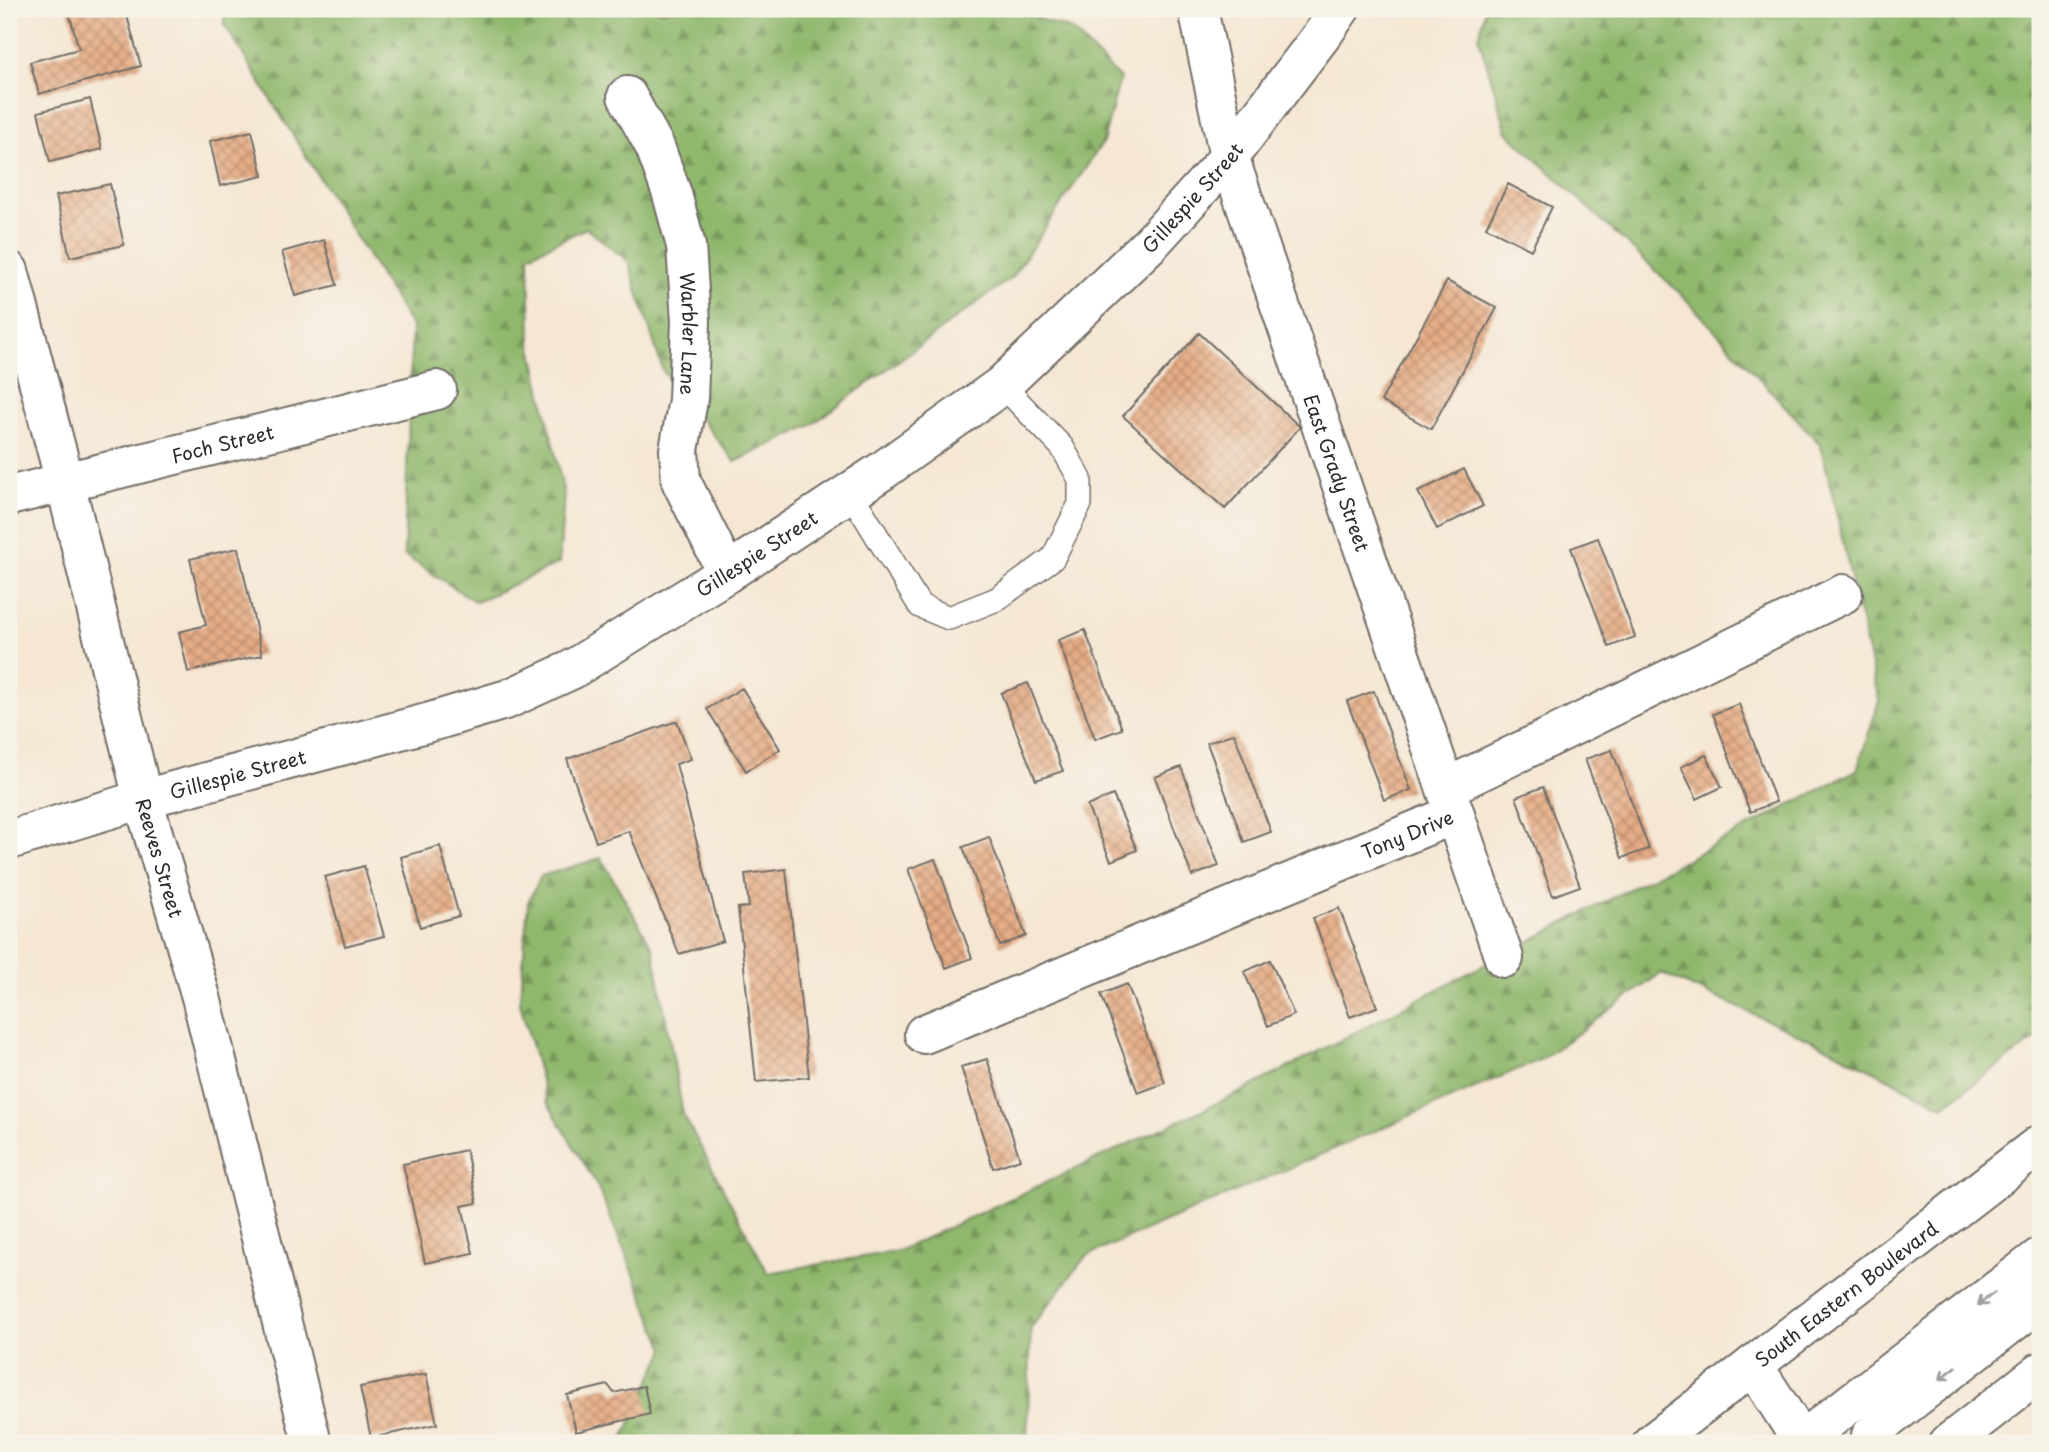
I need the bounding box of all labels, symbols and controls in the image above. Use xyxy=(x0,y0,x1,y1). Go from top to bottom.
street label: Gillespie Street xyxy=(1135,136,1249,259)
street label: Warbler Lane xyxy=(674,271,705,396)
street label: East Grady Street xyxy=(1297,390,1377,555)
street label: Foch Street xyxy=(169,417,277,469)
street label: Gillespie Street xyxy=(690,503,823,603)
street label: Gillespie Street xyxy=(166,742,309,805)
street label: Reeves Street xyxy=(130,795,191,921)
street label: Tony Drive xyxy=(1357,802,1457,865)
street label: South Eastern Boulevard xyxy=(1749,1214,1944,1373)
one-way arrow xyxy=(1978,1291,1996,1306)
one-way arrow xyxy=(1939,1365,1957,1380)

